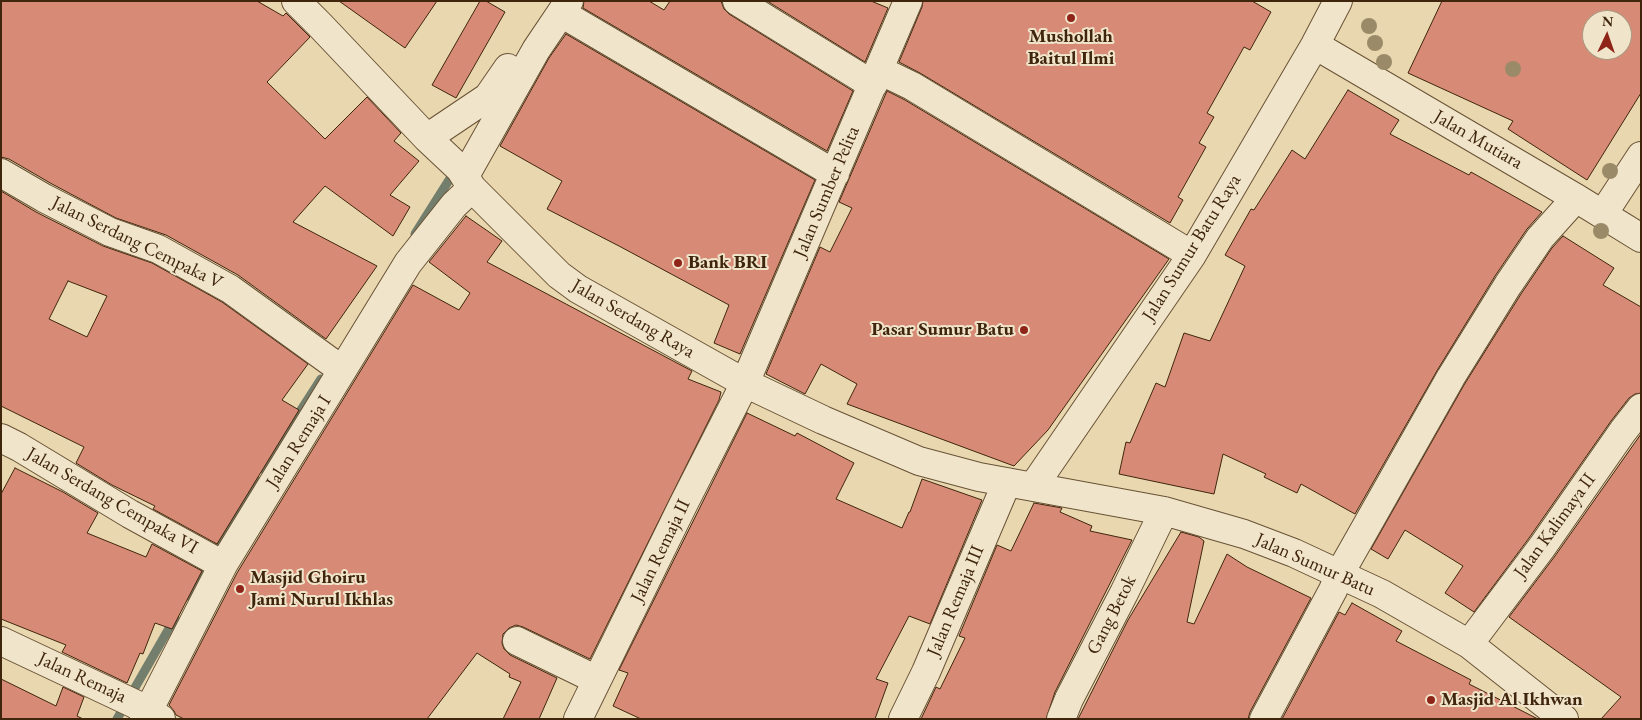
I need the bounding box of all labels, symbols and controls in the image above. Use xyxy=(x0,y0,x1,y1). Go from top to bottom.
north arrow xyxy=(1582,10,1632,60)
marker: Mushollah Baitul Ilmi xyxy=(1065,12,1077,24)
text: N xyxy=(1602,12,1614,30)
place label: Mushollah Baitul Ilmi xyxy=(1028,26,1114,70)
street label: Jalan Mutiara xyxy=(1429,105,1527,175)
street label: Jalan Sumber Pelita xyxy=(789,123,865,261)
street label: Jalan Sumur Batu Raya xyxy=(1138,170,1246,326)
street label: Jalan Serdang Cempaka V xyxy=(48,192,226,294)
place label: Bank BRI xyxy=(688,252,767,274)
marker: Bank BRI xyxy=(672,257,684,269)
street label: Jalan Serdang Raya xyxy=(567,275,699,363)
place label: Pasar Sumur Batu xyxy=(871,319,1014,341)
marker: Pasar Sumur Batu xyxy=(1018,324,1030,336)
street label: Jalan Remaja I xyxy=(261,391,337,493)
street label: Jalan Serdang Cempaka VI xyxy=(22,443,202,559)
street label: Jalan Kalimaya II xyxy=(1509,469,1601,583)
street label: Jalan Remaja II xyxy=(626,496,696,606)
street label: Jalan Sumur Batu xyxy=(1252,528,1378,602)
street label: Jalan Remaja III xyxy=(922,542,990,660)
place label: Masjid Ghoiru Jami Nurul Ikhlas xyxy=(250,567,393,611)
street label: Gang Betok xyxy=(1082,571,1142,659)
marker: Masjid Ghoiru Jami Nurul Ikhlas xyxy=(234,583,246,595)
street label: Jalan Remaja xyxy=(34,648,130,708)
place label: Masjid Al Ikhwan xyxy=(1441,689,1583,711)
marker: Masjid Al Ikhwan xyxy=(1425,694,1437,706)

